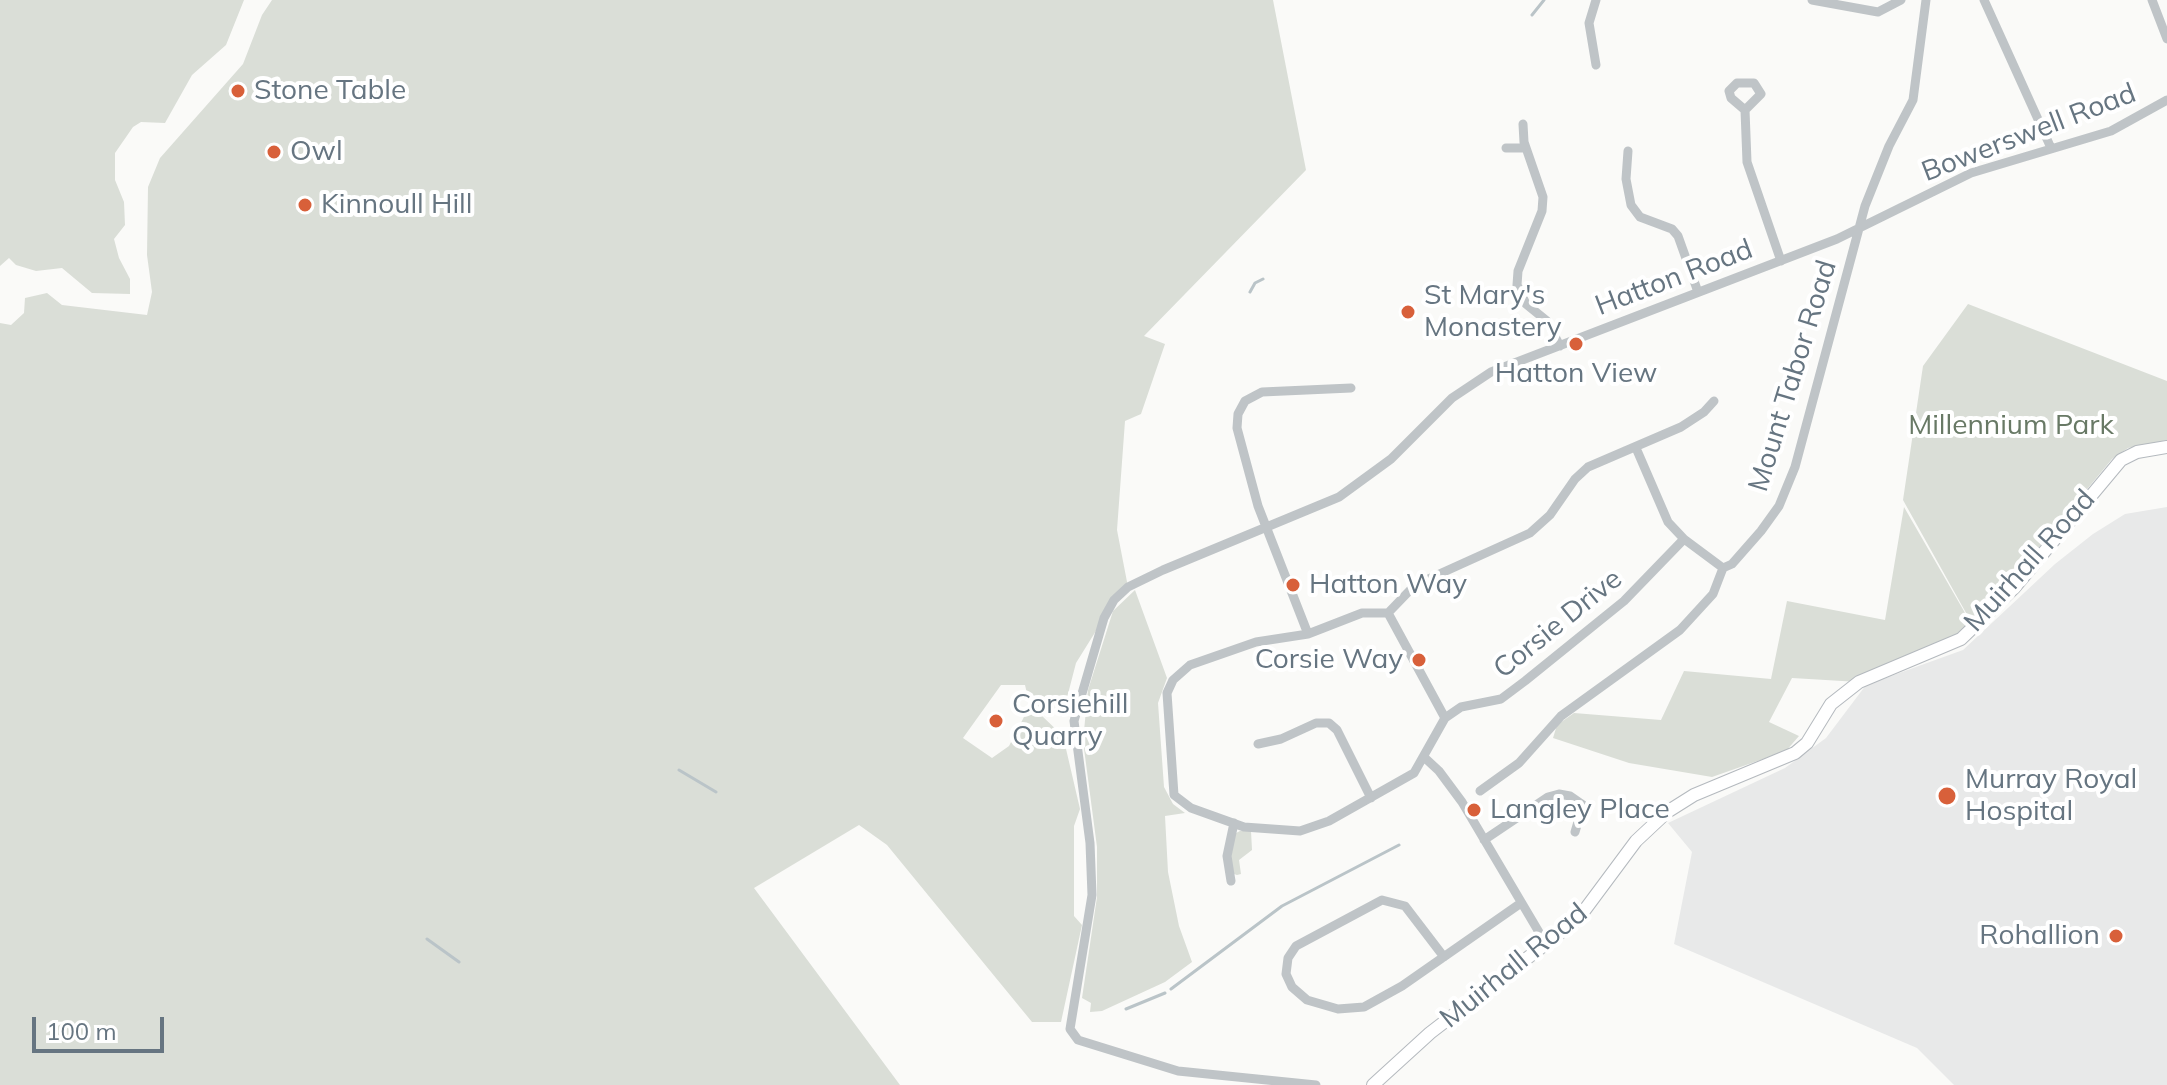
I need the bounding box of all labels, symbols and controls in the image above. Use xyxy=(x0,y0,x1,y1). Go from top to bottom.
place label: Stone Table xyxy=(254,74,406,108)
street label: Bowerswell Road xyxy=(1917,77,2141,189)
marker: Stone Table xyxy=(229,82,247,100)
place label: Owl xyxy=(290,135,343,169)
marker: Owl xyxy=(265,143,283,161)
place label: Kinnoull Hill xyxy=(321,188,472,222)
marker: Kinnoull Hill xyxy=(296,196,314,214)
street label: Hatton Road xyxy=(1591,233,1757,323)
street label: Mount Tabor Road xyxy=(1742,256,1844,496)
place label: St Mary's Monastery xyxy=(1424,279,1562,345)
marker: St Mary's Monastery xyxy=(1399,303,1417,321)
marker: Hatton View xyxy=(1567,335,1585,353)
place label: Hatton View xyxy=(1495,357,1657,391)
park label: Millennium Park xyxy=(1908,409,2114,443)
street label: Muirhall Road xyxy=(1957,483,2103,639)
street label: Corsie Drive xyxy=(1487,562,1629,686)
place label: Hatton Way xyxy=(1309,568,1467,602)
marker: Hatton Way xyxy=(1284,576,1302,594)
place label: Corsie Way xyxy=(1255,643,1403,677)
marker: Corsie Way xyxy=(1410,651,1428,669)
place label: Corsiehill Quarry xyxy=(1012,688,1128,754)
marker: Corsiehill Quarry xyxy=(987,712,1005,730)
place label: Murray Royal Hospital xyxy=(1965,763,2137,829)
marker: Murray Royal Hospital xyxy=(1936,785,1958,807)
place label: Langley Place xyxy=(1490,793,1670,827)
marker: Langley Place xyxy=(1465,801,1483,819)
street label: Muirhall Road xyxy=(1434,896,1594,1036)
place label: Rohallion xyxy=(1979,919,2100,953)
marker: Rohallion xyxy=(2107,927,2125,945)
scale bar xyxy=(36,1001,168,1051)
text: 100 m xyxy=(46,1016,117,1046)

